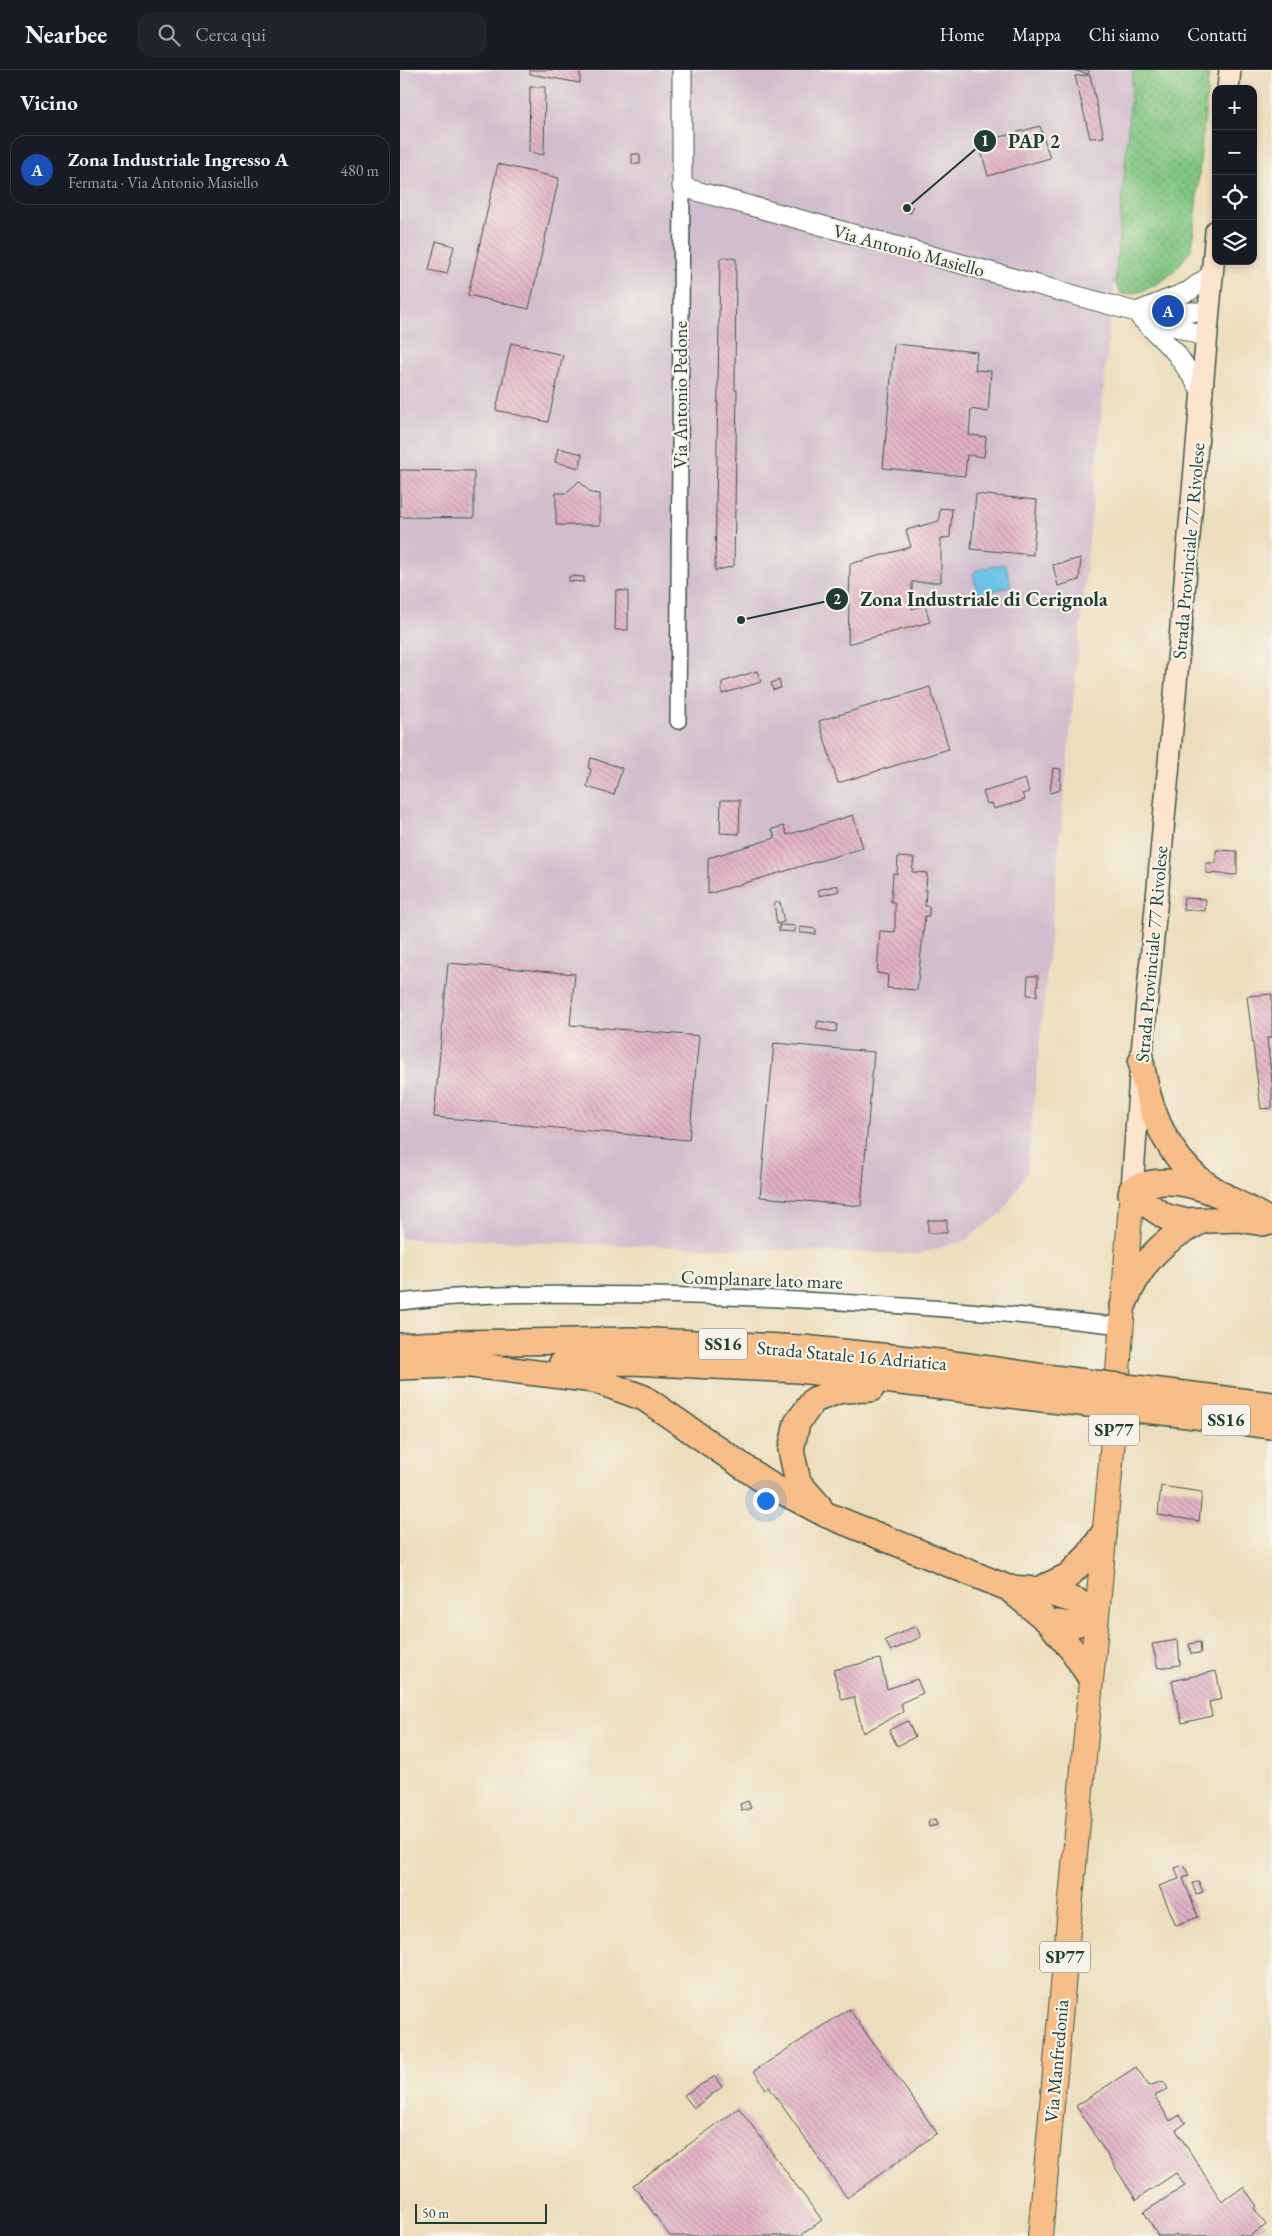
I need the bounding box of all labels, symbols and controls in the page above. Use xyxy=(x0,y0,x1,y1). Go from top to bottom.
search box xyxy=(137,12,487,57)
text: Nearbee xyxy=(25,19,107,50)
icon: search xyxy=(155,21,183,49)
text: Cerca qui xyxy=(195,22,266,47)
text: Home xyxy=(940,23,984,46)
text: Mappa xyxy=(1012,23,1061,46)
text: Chi siamo xyxy=(1089,23,1159,46)
text: Contatti xyxy=(1187,23,1247,46)
map controls xyxy=(1212,85,1257,265)
button: + xyxy=(1212,85,1257,130)
text: Vicino xyxy=(20,89,78,116)
callout: PAP 2 xyxy=(973,123,1070,158)
text: PAP 2 xyxy=(1008,128,1060,154)
button: − xyxy=(1212,130,1257,175)
text: 1 xyxy=(981,131,989,150)
text: Zona Industriale Ingresso A xyxy=(68,147,288,172)
text: A xyxy=(31,160,43,181)
text: 480 m xyxy=(340,160,379,181)
text: Fermata · Via Antonio Masiello xyxy=(68,172,258,193)
button: locate xyxy=(1212,175,1257,220)
street label: Via Antonio Masiello xyxy=(830,218,987,283)
button: layers xyxy=(1212,220,1257,265)
pin: A xyxy=(1152,292,1184,330)
street label: Via Antonio Pedone xyxy=(668,321,693,469)
street label: Strada Provinciale 77 Rivolese xyxy=(1167,442,1210,660)
callout: Zona Industriale di Cerignola xyxy=(825,582,1117,617)
text: Zona Industriale di Cerignola xyxy=(860,586,1108,612)
text: 2 xyxy=(833,589,841,608)
street label: Strada Provinciale 77 Rivolese xyxy=(1130,845,1173,1063)
street label: Complanare lato mare xyxy=(681,1264,843,1295)
road number: SS16 xyxy=(699,1328,747,1360)
street label: Strada Statale 16 Adriatica xyxy=(756,1335,948,1376)
road number: SS16 xyxy=(1202,1404,1250,1436)
road number: SP77 xyxy=(1089,1414,1139,1446)
your location xyxy=(753,1488,779,1514)
road number: SP77 xyxy=(1040,1941,1090,1972)
street label: Via Manfredonia xyxy=(1039,1998,1074,2124)
scale bar xyxy=(415,2201,548,2224)
text: 50 m xyxy=(422,2204,449,2222)

